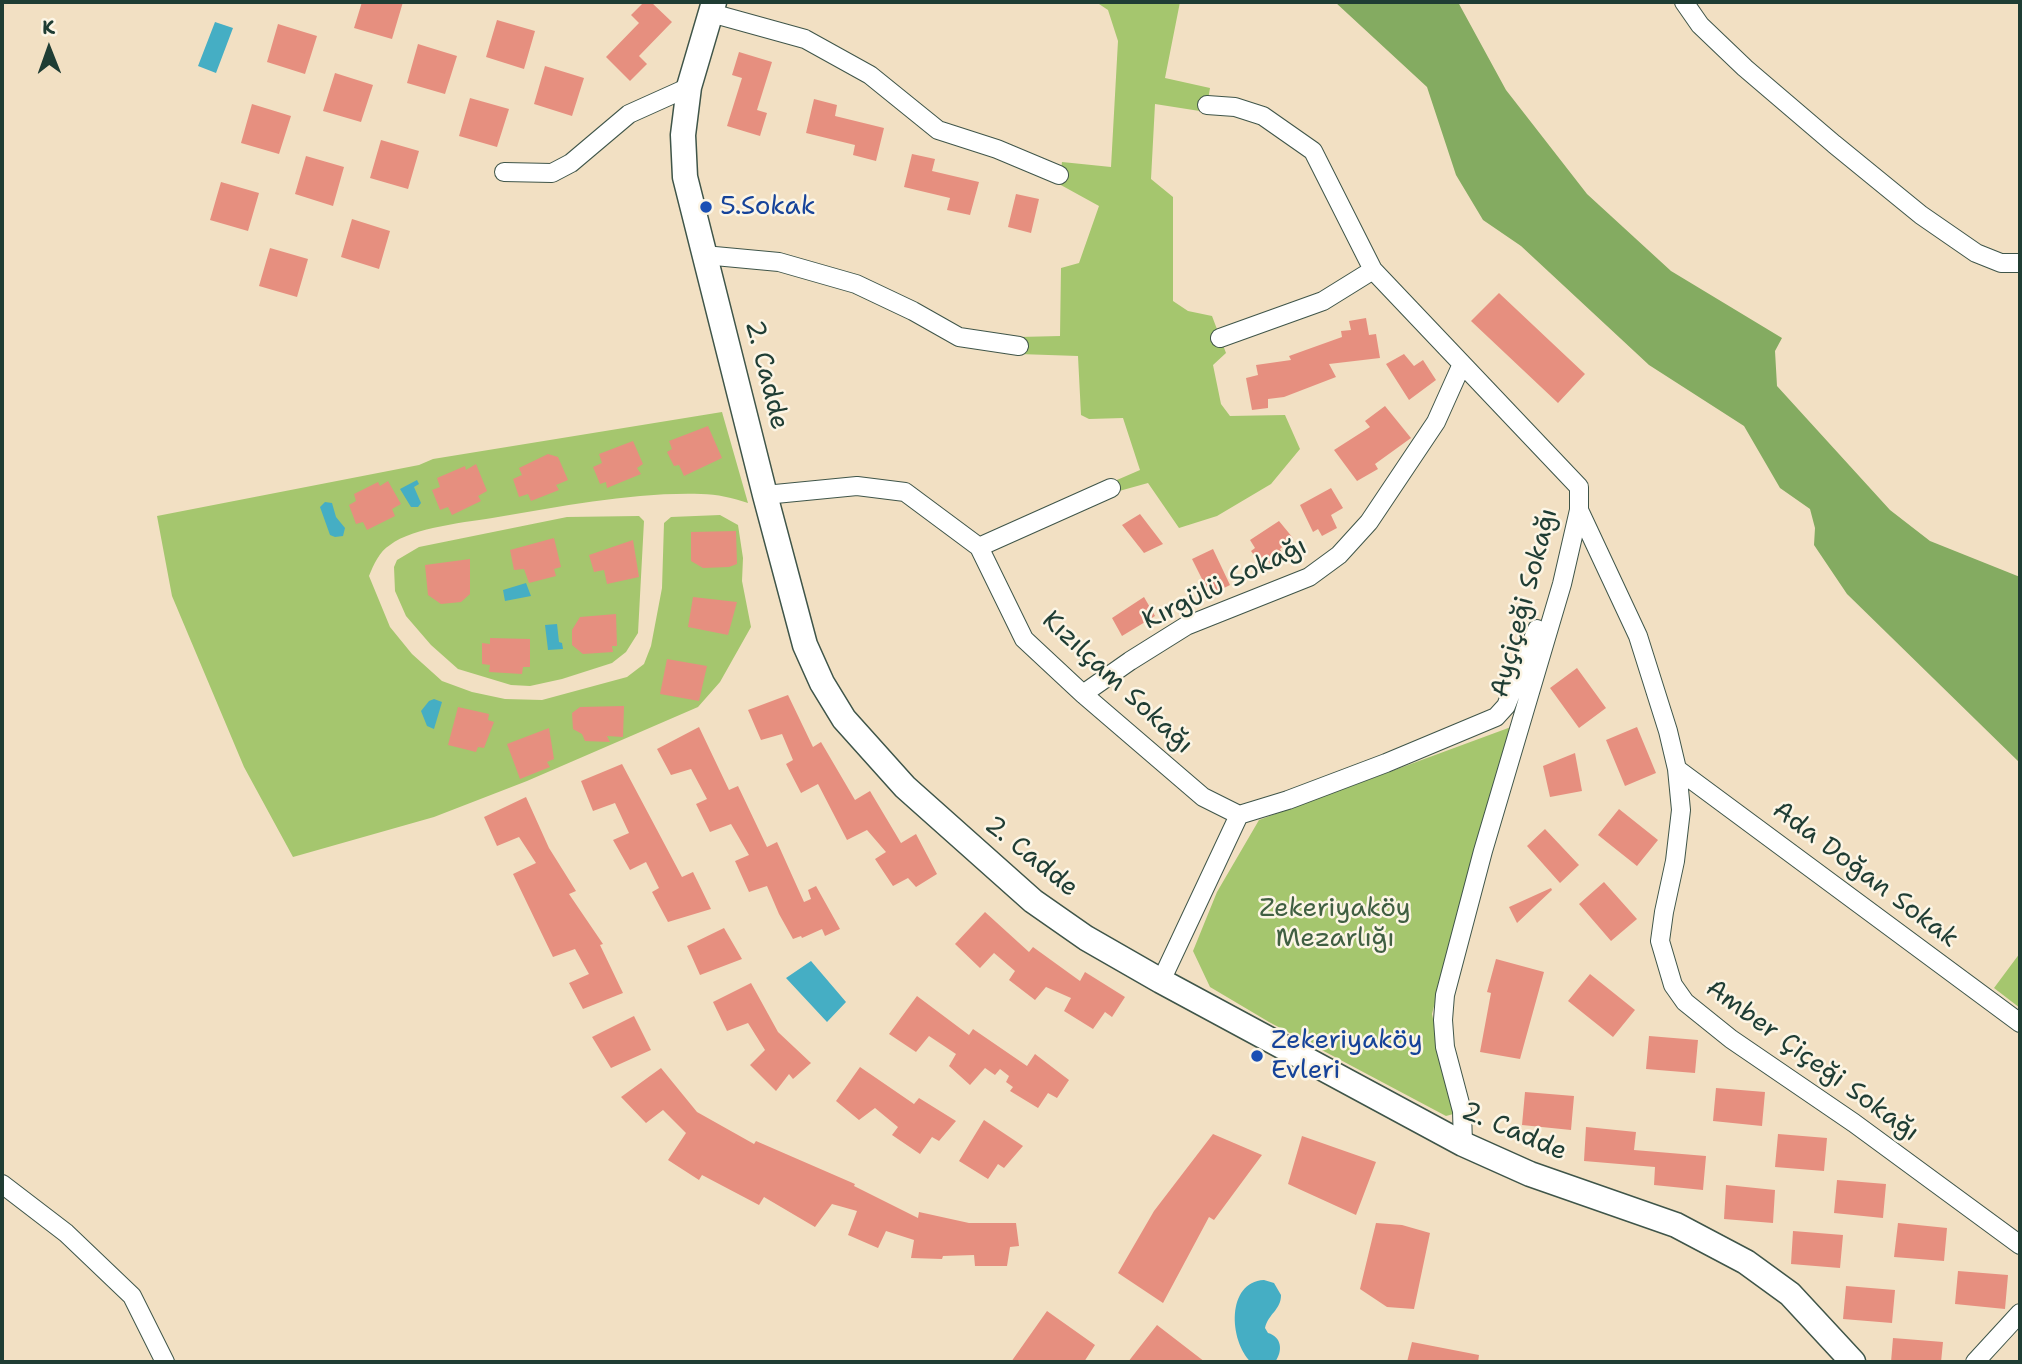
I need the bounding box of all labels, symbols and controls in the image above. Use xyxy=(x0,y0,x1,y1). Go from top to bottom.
north arrow xyxy=(14,14,84,84)
text: K xyxy=(42,15,55,40)
place label: 5.Sokak xyxy=(720,191,816,223)
marker: 5.Sokak xyxy=(698,199,714,215)
street label: 2. Cadde xyxy=(737,317,795,433)
street label: Ayçiçeği Sokağı xyxy=(1485,505,1565,701)
street label: Kırgülü Sokağı xyxy=(1138,531,1312,637)
street label: Kızılçam Sokağı xyxy=(1035,605,1199,761)
street label: Ada Doğan Sokak xyxy=(1766,795,1964,955)
street label: 2. Cadde xyxy=(978,810,1084,904)
park label: Zekeriyaköy Mezarlığı xyxy=(1259,893,1411,954)
street label: Amber Çiçeği Sokağı xyxy=(1699,973,1925,1149)
place label: Zekeriyaköy Evleri xyxy=(1271,1025,1423,1086)
marker: Zekeriyaköy Evleri xyxy=(1249,1048,1265,1064)
street label: 2. Cadde xyxy=(1457,1096,1571,1168)

